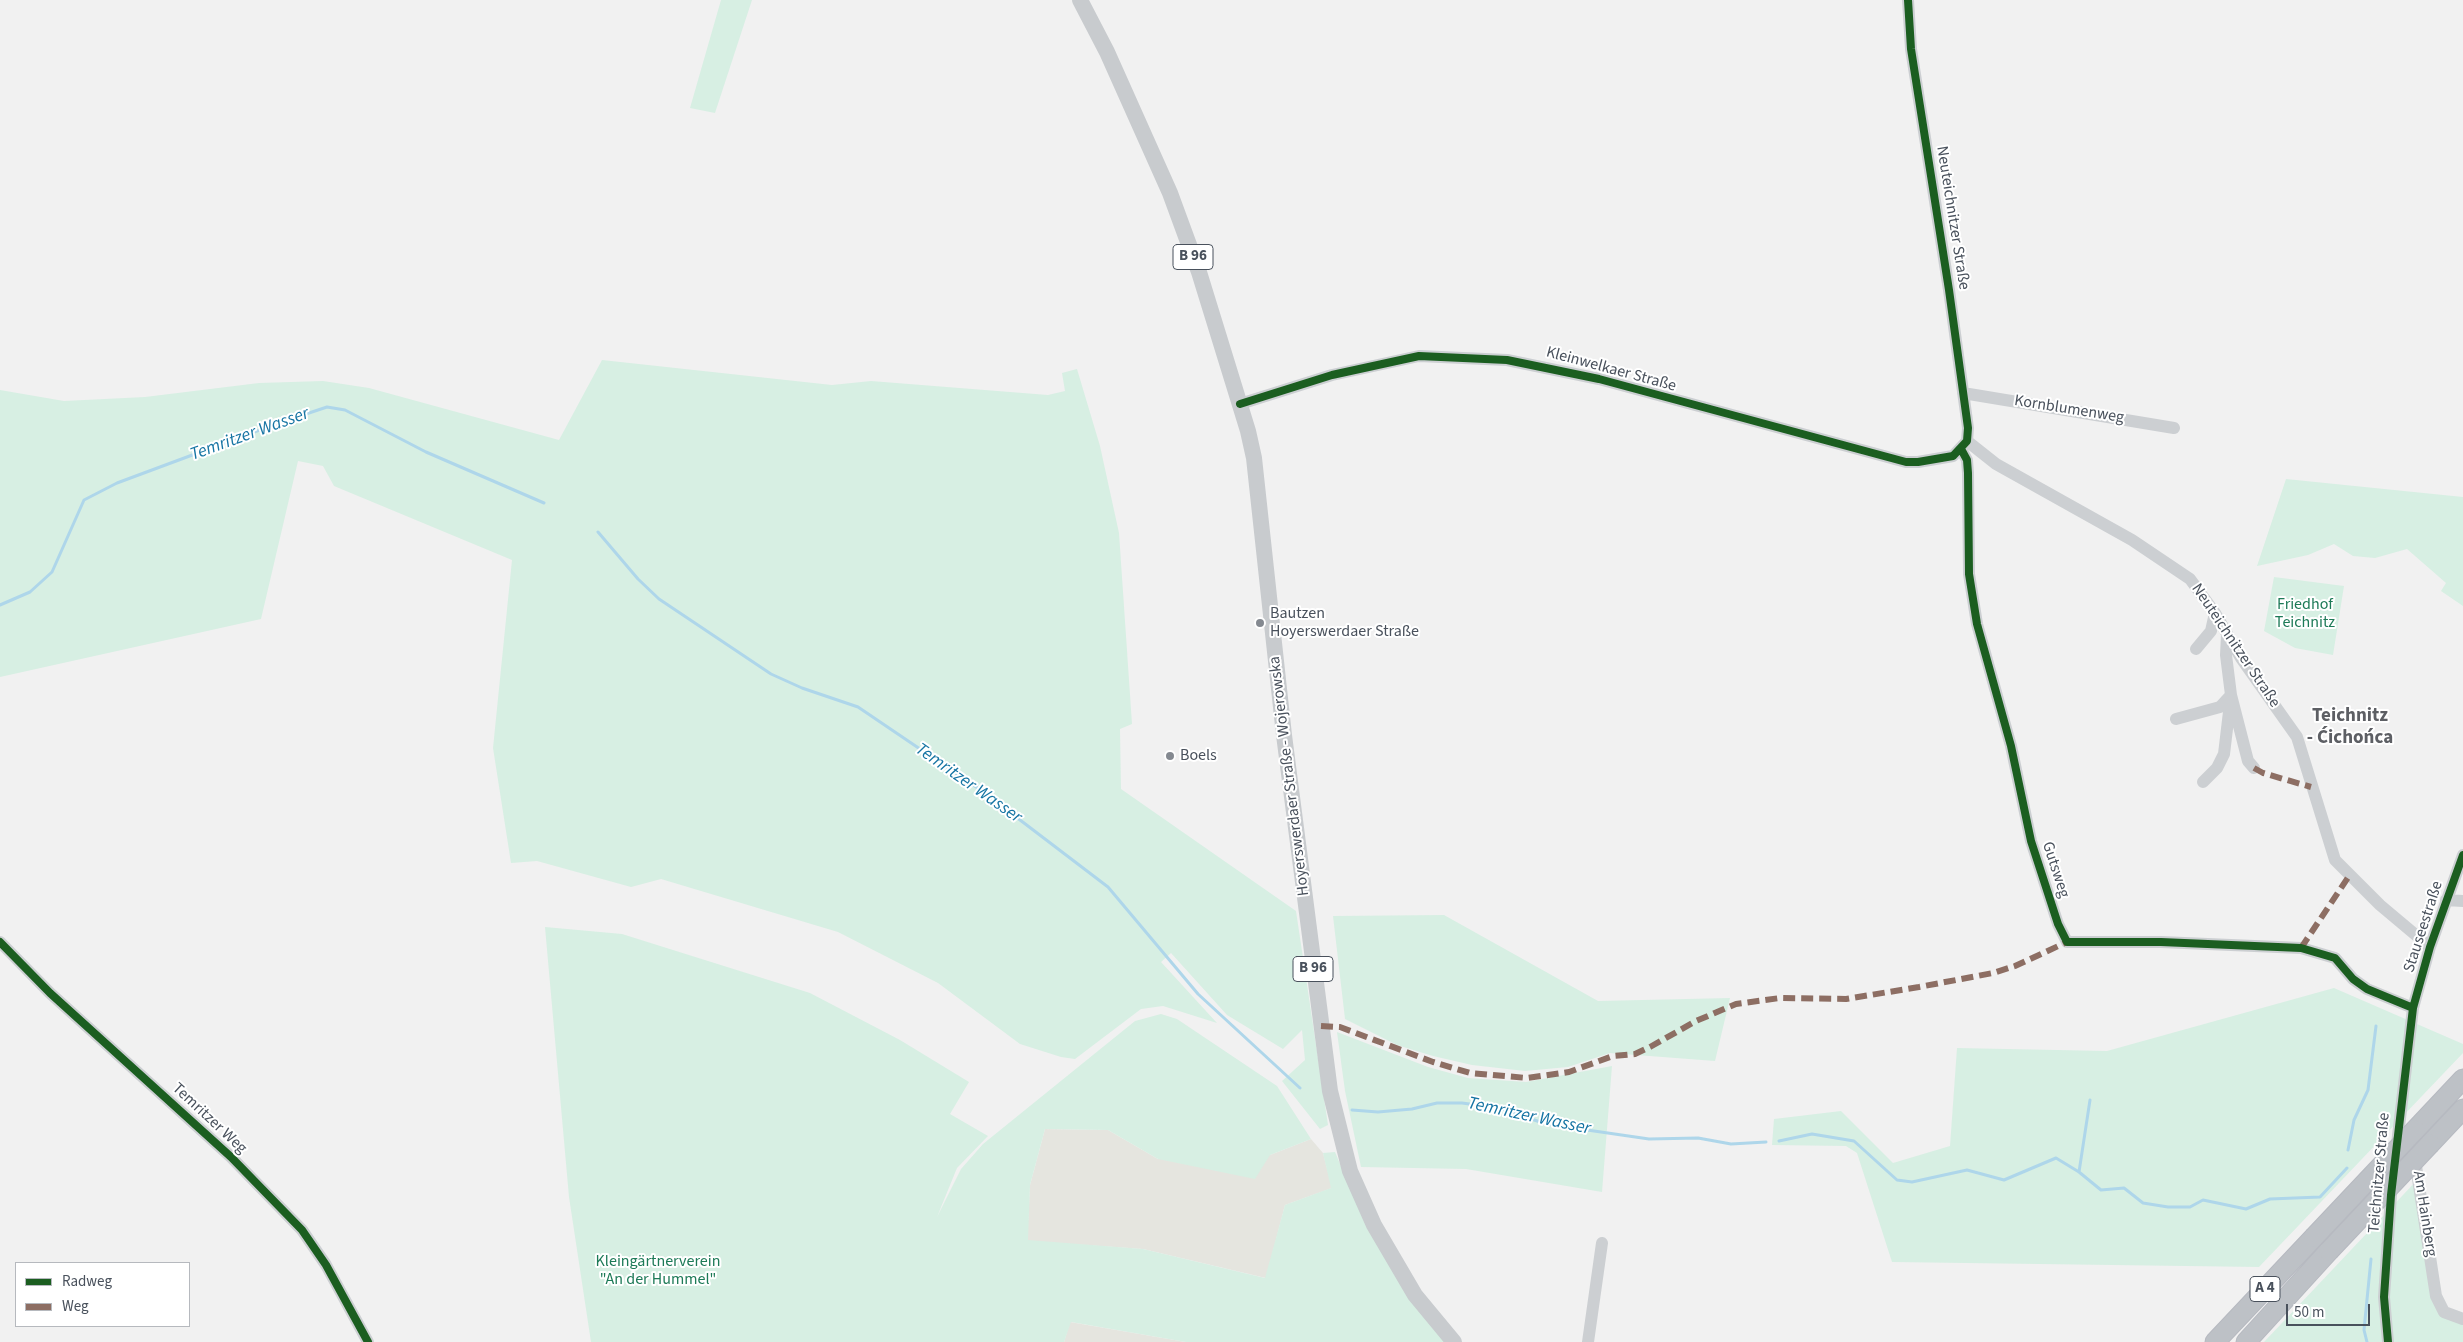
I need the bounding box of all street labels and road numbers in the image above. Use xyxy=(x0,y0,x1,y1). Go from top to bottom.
street label: Neuteichnitzer Straße xyxy=(1931,145,1973,291)
road number: B 96 xyxy=(1173,244,1213,270)
street label: Kleinwelkaer Straße xyxy=(1544,343,1678,397)
street label: Kornblumenweg xyxy=(2013,392,2125,428)
street label: Neuteichnitzer Straße xyxy=(2186,580,2284,712)
street label: Hoyerswerdaer Straße - Wojerowska xyxy=(1266,655,1314,897)
street label: Gutsweg xyxy=(2037,840,2073,900)
street label: Stauseestraße xyxy=(2400,879,2448,975)
road number: B 96 xyxy=(1293,956,1333,982)
street label: Temritzer Weg xyxy=(168,1079,250,1159)
street label: Teichnitzer Straße xyxy=(2365,1112,2395,1234)
street label: Am Hainberg xyxy=(2408,1170,2440,1258)
road number: A 4 xyxy=(2250,1276,2280,1302)

